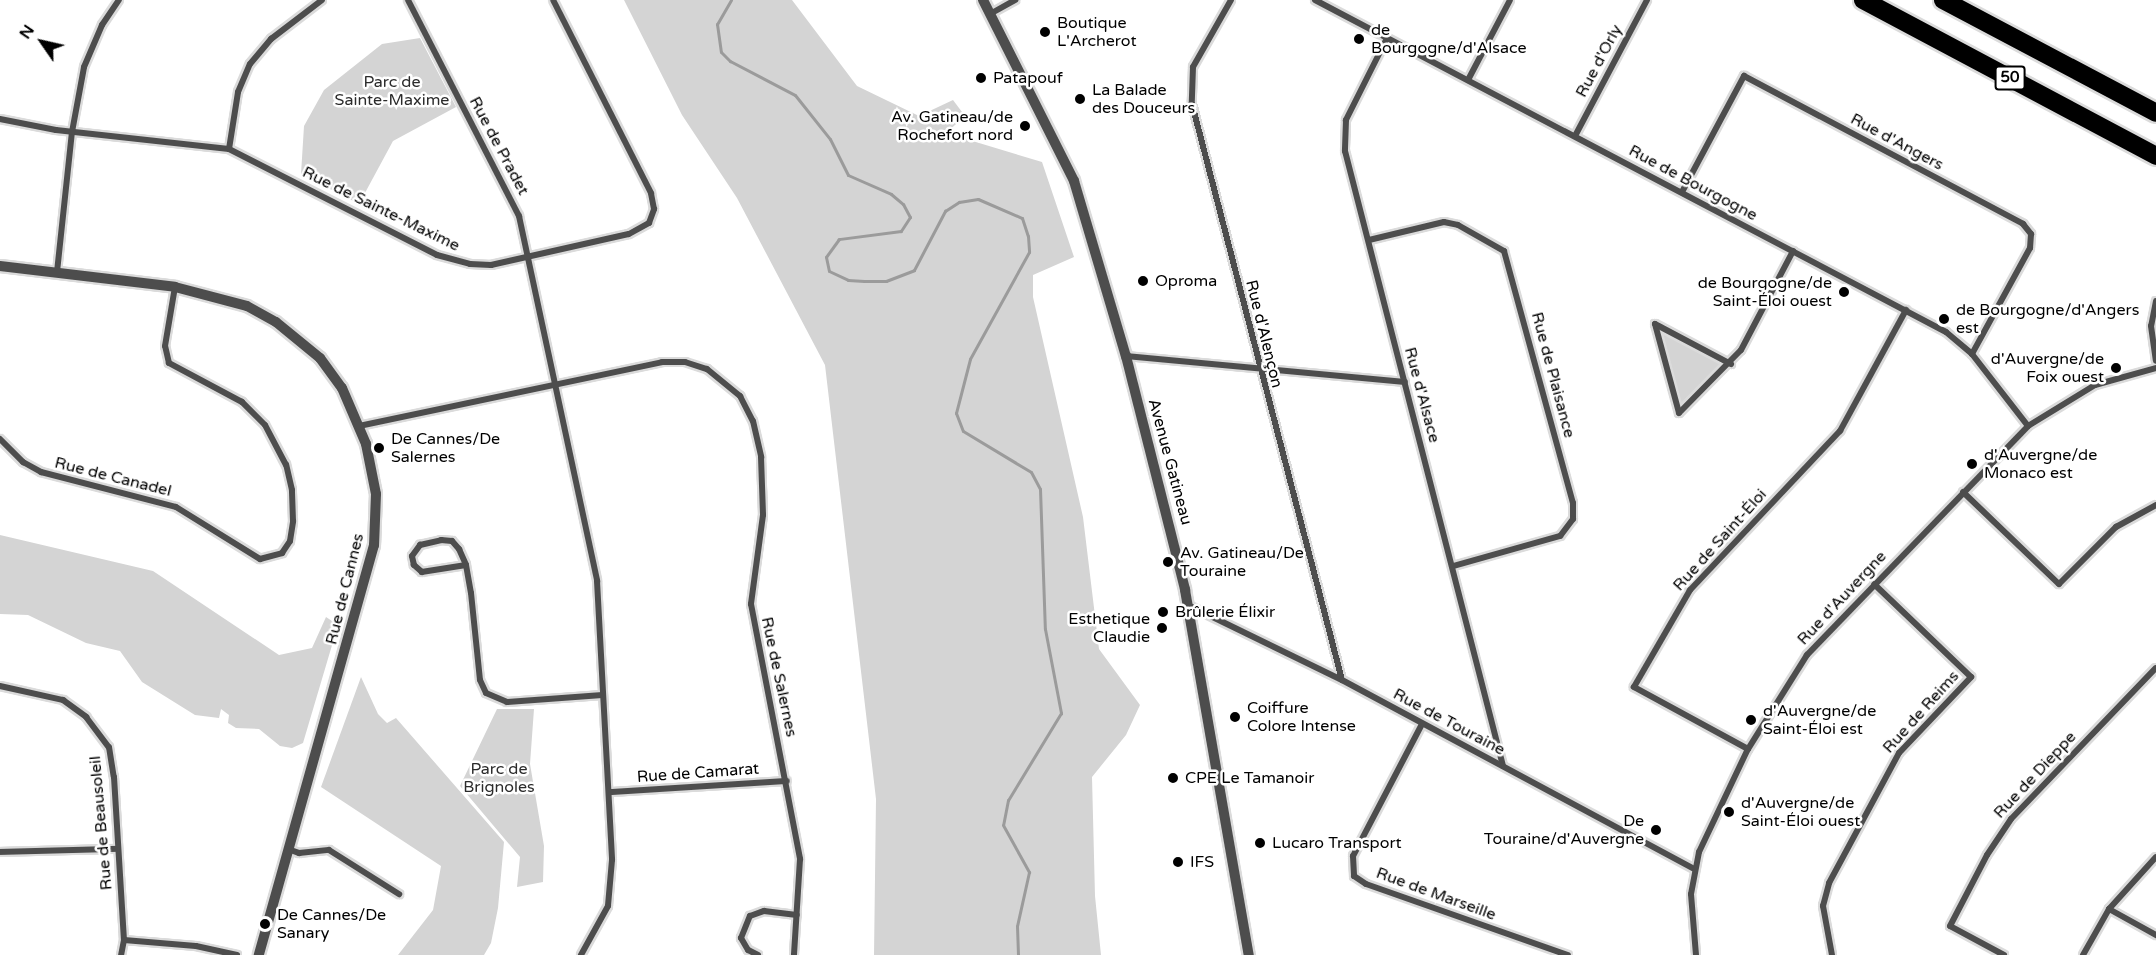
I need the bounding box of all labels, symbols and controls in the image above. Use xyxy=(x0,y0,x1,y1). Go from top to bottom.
north arrow xyxy=(12,12,72,72)
place label: Boutique L'Archerot xyxy=(1057,13,1136,51)
place label: de Bourgogne/d'Alsace xyxy=(1371,20,1526,58)
text: N xyxy=(15,21,39,43)
street label: Rue d'Orly xyxy=(1572,21,1626,101)
marker: Boutique L'Archerot xyxy=(1038,25,1052,39)
marker: de Bourgogne/d'Alsace xyxy=(1352,32,1366,46)
road number: 50 xyxy=(1994,66,2026,90)
place label: Patapouf xyxy=(993,68,1063,88)
marker: Patapouf xyxy=(974,71,988,85)
park label: Parc de Sainte-Maxime xyxy=(335,72,449,110)
place label: La Balade des Douceurs xyxy=(1092,80,1195,118)
marker: La Balade des Douceurs xyxy=(1073,92,1087,106)
street label: Rue de Pradet xyxy=(465,94,533,198)
place label: Av. Gatineau/de Rochefort nord xyxy=(891,107,1013,145)
street label: Rue d'Angers xyxy=(1847,109,1947,175)
marker: Av. Gatineau/de Rochefort nord xyxy=(1018,119,1032,133)
street label: Rue de Bourgogne xyxy=(1625,141,1761,225)
street label: Rue de Sainte-Maxime xyxy=(299,163,463,255)
place label: Oproma xyxy=(1155,271,1217,291)
place label: de Bourgogne/de Saint-Éloi ouest xyxy=(1698,273,1832,311)
marker: Oproma xyxy=(1136,274,1150,288)
street label: Rue d'Alençon xyxy=(1241,278,1287,390)
marker: de Bourgogne/de Saint-Éloi ouest xyxy=(1837,285,1851,299)
place label: de Bourgogne/d'Angers est xyxy=(1956,300,2139,338)
street label: Rue de Plaisance xyxy=(1527,310,1579,440)
marker: de Bourgogne/d'Angers est xyxy=(1937,312,1951,326)
street label: Rue d'Alsace xyxy=(1400,345,1444,445)
place label: d'Auvergne/de Foix ouest xyxy=(1991,349,2104,387)
marker: d'Auvergne/de Foix ouest xyxy=(2109,361,2123,375)
street label: Avenue Gatineau xyxy=(1144,397,1196,527)
place label: De Cannes/De Salernes xyxy=(391,429,500,467)
marker: De Cannes/De Salernes xyxy=(372,441,386,455)
place label: d'Auvergne/de Monaco est xyxy=(1984,445,2097,483)
street label: Rue de Canadel xyxy=(53,453,173,501)
marker: d'Auvergne/de Monaco est xyxy=(1965,457,1979,471)
street label: Rue de Saint-Éloi xyxy=(1669,485,1771,595)
street label: Rue de Cannes xyxy=(322,531,368,647)
place label: Av. Gatineau/De Touraine xyxy=(1180,543,1304,581)
street label: Rue d'Auvergne xyxy=(1793,547,1891,649)
marker: Av. Gatineau/De Touraine xyxy=(1161,555,1175,569)
place label: Brûlerie Élixir xyxy=(1175,602,1275,622)
marker: Brûlerie Élixir xyxy=(1156,605,1170,619)
place label: Esthetique Claudie xyxy=(1068,609,1150,647)
street label: Rue de Salernes xyxy=(757,615,801,739)
marker: Esthetique Claudie xyxy=(1155,621,1169,635)
street label: Rue de Reims xyxy=(1879,667,1963,757)
street label: Rue de Touraine xyxy=(1390,684,1508,760)
place label: Coiffure Colore Intense xyxy=(1247,698,1356,736)
place label: d'Auvergne/de Saint-Éloi est xyxy=(1763,701,1876,739)
marker: Coiffure Colore Intense xyxy=(1228,710,1242,724)
marker: d'Auvergne/de Saint-Éloi est xyxy=(1744,713,1758,727)
street label: Rue de Dieppe xyxy=(1990,728,2080,822)
street label: Rue de Beausoleil xyxy=(86,755,116,891)
park label: Parc de Brignoles xyxy=(463,759,535,797)
street label: Rue de Camarat xyxy=(636,759,760,787)
place label: CPE Le Tamanoir xyxy=(1185,768,1314,788)
marker: CPE Le Tamanoir xyxy=(1166,771,1180,785)
place label: d'Auvergne/de Saint-Éloi ouest xyxy=(1741,793,1860,831)
marker: d'Auvergne/de Saint-Éloi ouest xyxy=(1722,805,1736,819)
place label: De Touraine/d'Auvergne xyxy=(1484,811,1644,849)
marker: De Touraine/d'Auvergne xyxy=(1649,823,1663,837)
place label: Lucaro Transport xyxy=(1272,833,1402,853)
marker: Lucaro Transport xyxy=(1253,836,1267,850)
place label: IFS xyxy=(1190,852,1214,872)
marker: IFS xyxy=(1171,855,1185,869)
street label: Rue de Marseille xyxy=(1374,863,1498,925)
place label: De Cannes/De Sanary xyxy=(277,905,386,943)
marker: De Cannes/De Sanary xyxy=(258,917,272,931)

